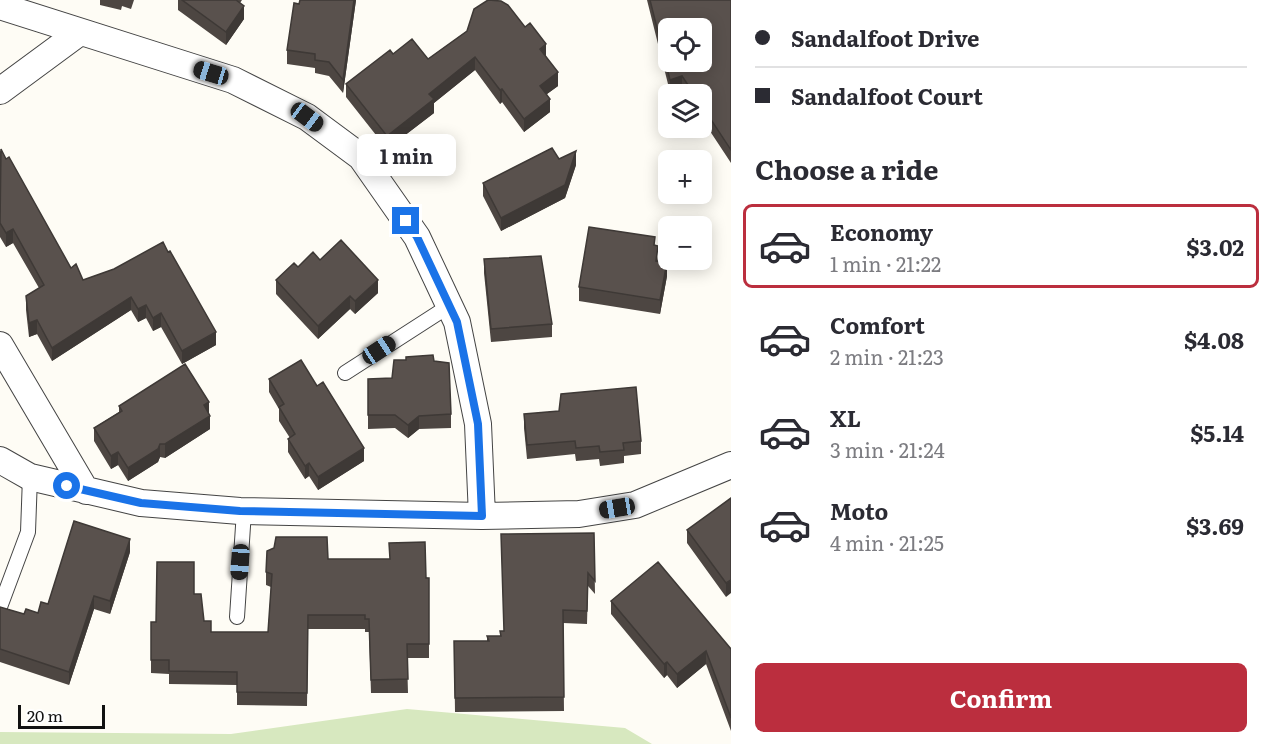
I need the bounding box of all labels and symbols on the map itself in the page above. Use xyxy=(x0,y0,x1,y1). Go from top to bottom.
car xyxy=(191,59,231,87)
car xyxy=(287,99,327,135)
callout: 1 min xyxy=(356,134,456,176)
route end xyxy=(392,207,419,234)
car xyxy=(359,333,399,367)
route start xyxy=(53,472,80,499)
car xyxy=(598,496,636,520)
car xyxy=(230,543,250,581)
scale bar xyxy=(18,702,105,730)

